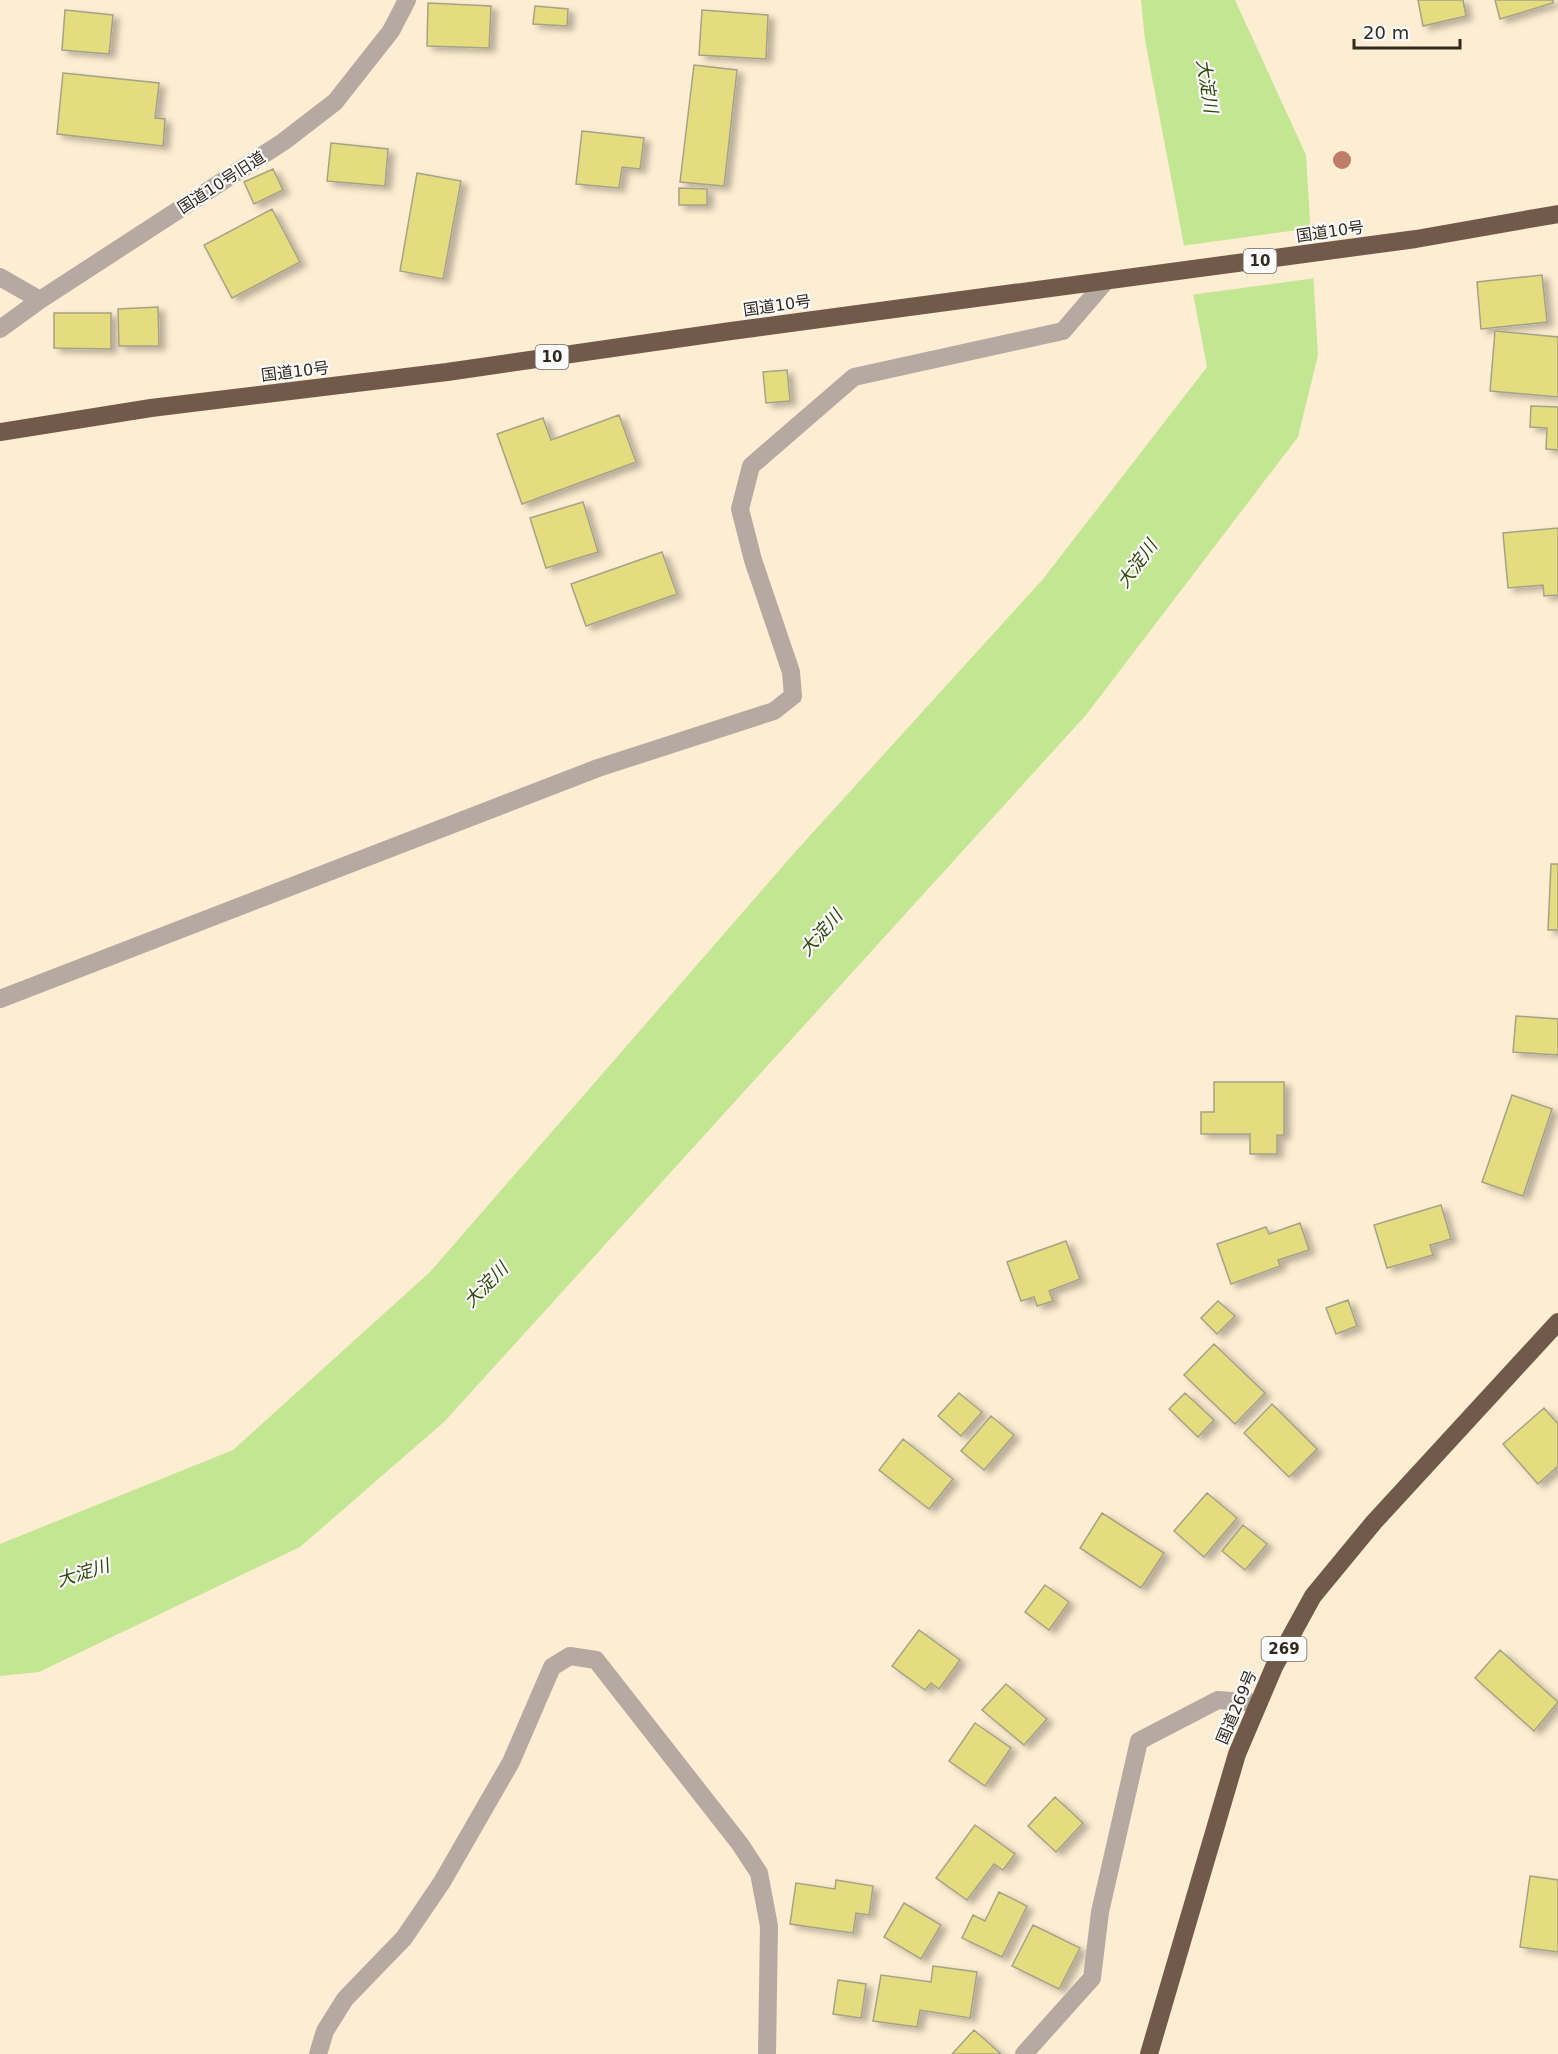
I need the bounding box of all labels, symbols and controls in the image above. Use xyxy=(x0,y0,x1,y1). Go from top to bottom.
scale bar xyxy=(1354,12,1460,50)
text: 20 m xyxy=(1363,22,1409,43)
water label: 大淀川 xyxy=(1193,58,1222,116)
street label: 国道10号旧道 xyxy=(174,147,269,218)
street label: 国道10号 xyxy=(1295,217,1365,246)
road number: 10 xyxy=(1244,249,1276,273)
street label: 国道10号 xyxy=(742,291,812,320)
road number: 10 xyxy=(536,345,568,369)
street label: 国道10号 xyxy=(260,358,330,385)
water label: 大淀川 xyxy=(1112,534,1162,592)
water label: 大淀川 xyxy=(795,904,848,960)
water label: 大淀川 xyxy=(459,1256,513,1311)
water label: 大淀川 xyxy=(54,1554,114,1590)
road number: 269 xyxy=(1262,1637,1306,1661)
street label: 国道269号 xyxy=(1212,1667,1261,1747)

